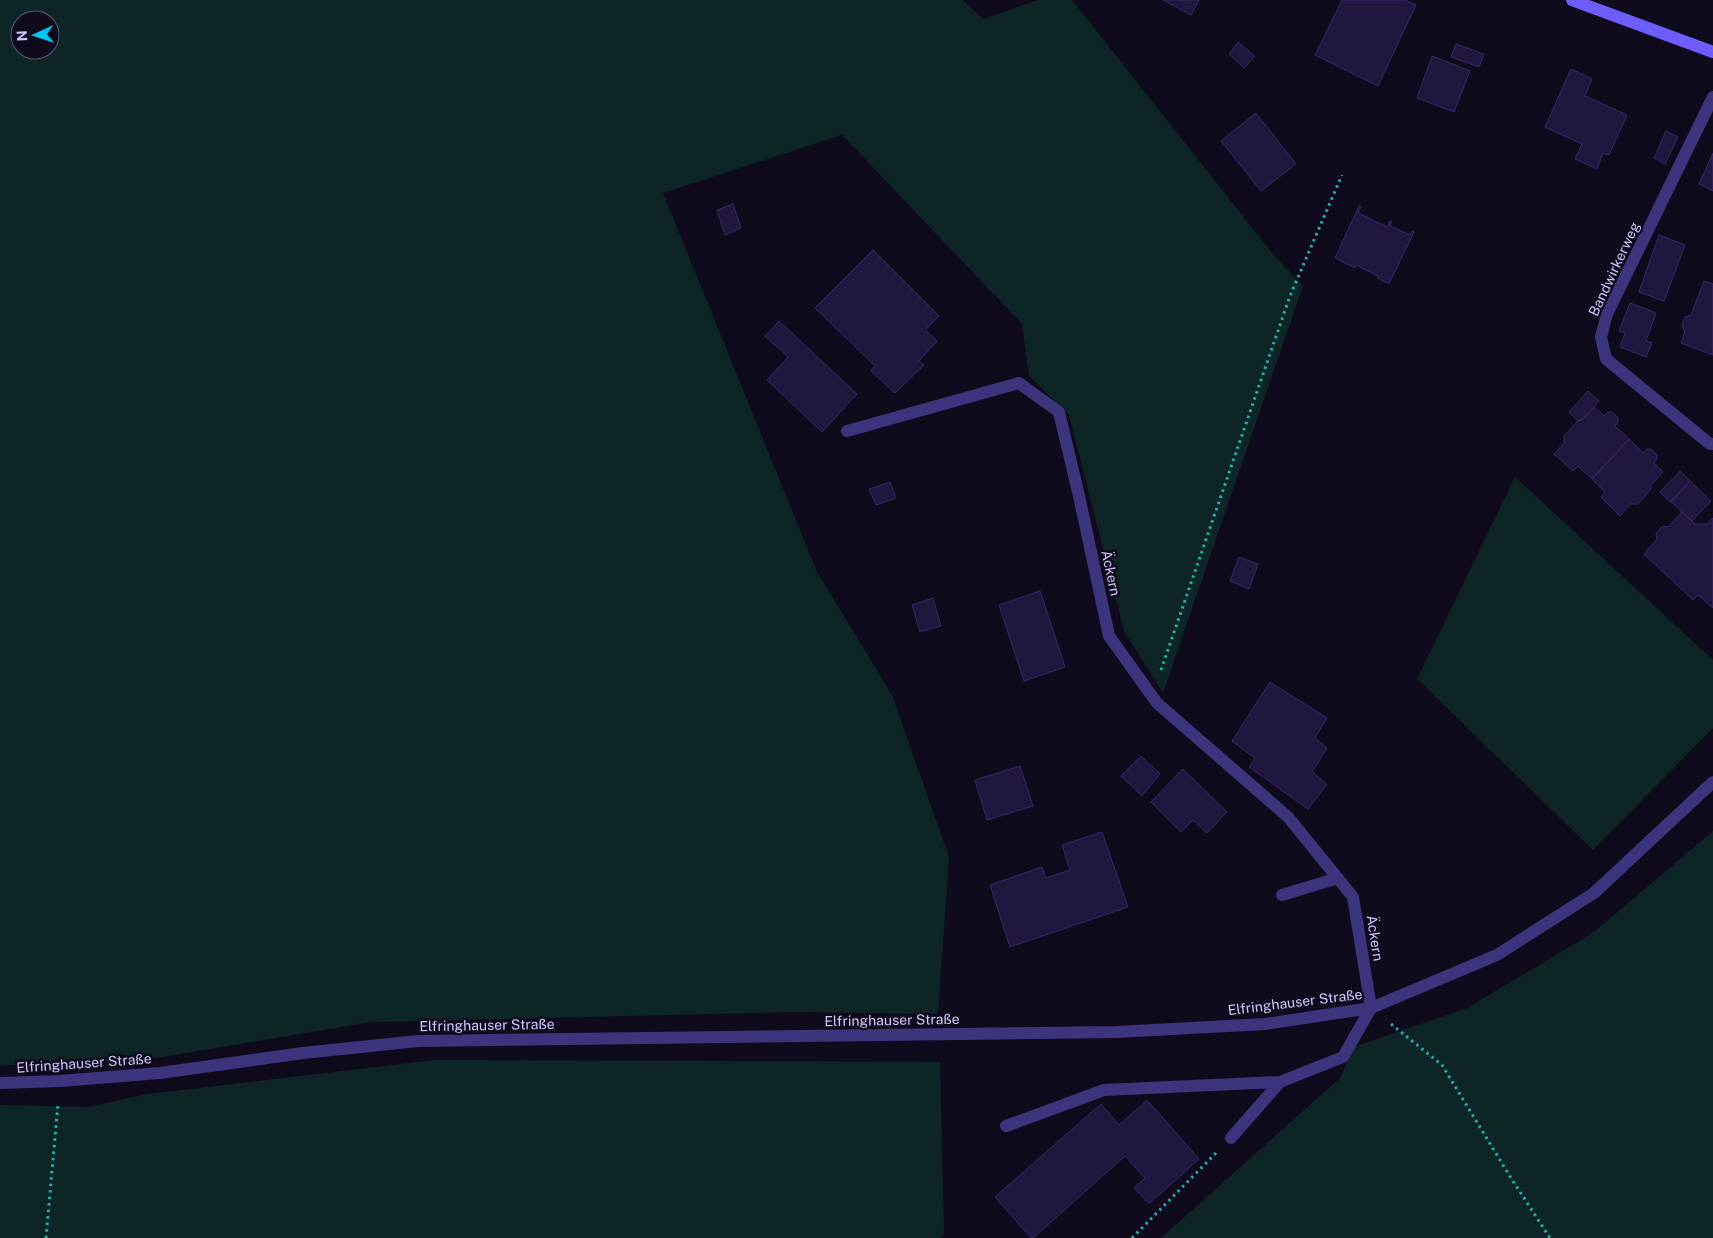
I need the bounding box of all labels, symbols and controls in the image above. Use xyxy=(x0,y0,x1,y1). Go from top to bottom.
north arrow xyxy=(10,10,60,60)
text: N xyxy=(14,30,30,42)
street label: Bandwirkerweg xyxy=(1585,219,1643,319)
street label: Äckern xyxy=(1098,548,1126,597)
street label: Äckern xyxy=(1363,914,1388,962)
street label: Elfringhauser Straße xyxy=(1227,986,1363,1018)
street label: Elfringhauser Straße xyxy=(824,1011,960,1029)
street label: Elfringhauser Straße xyxy=(419,1016,555,1034)
street label: Elfringhauser Straße xyxy=(16,1050,152,1076)

